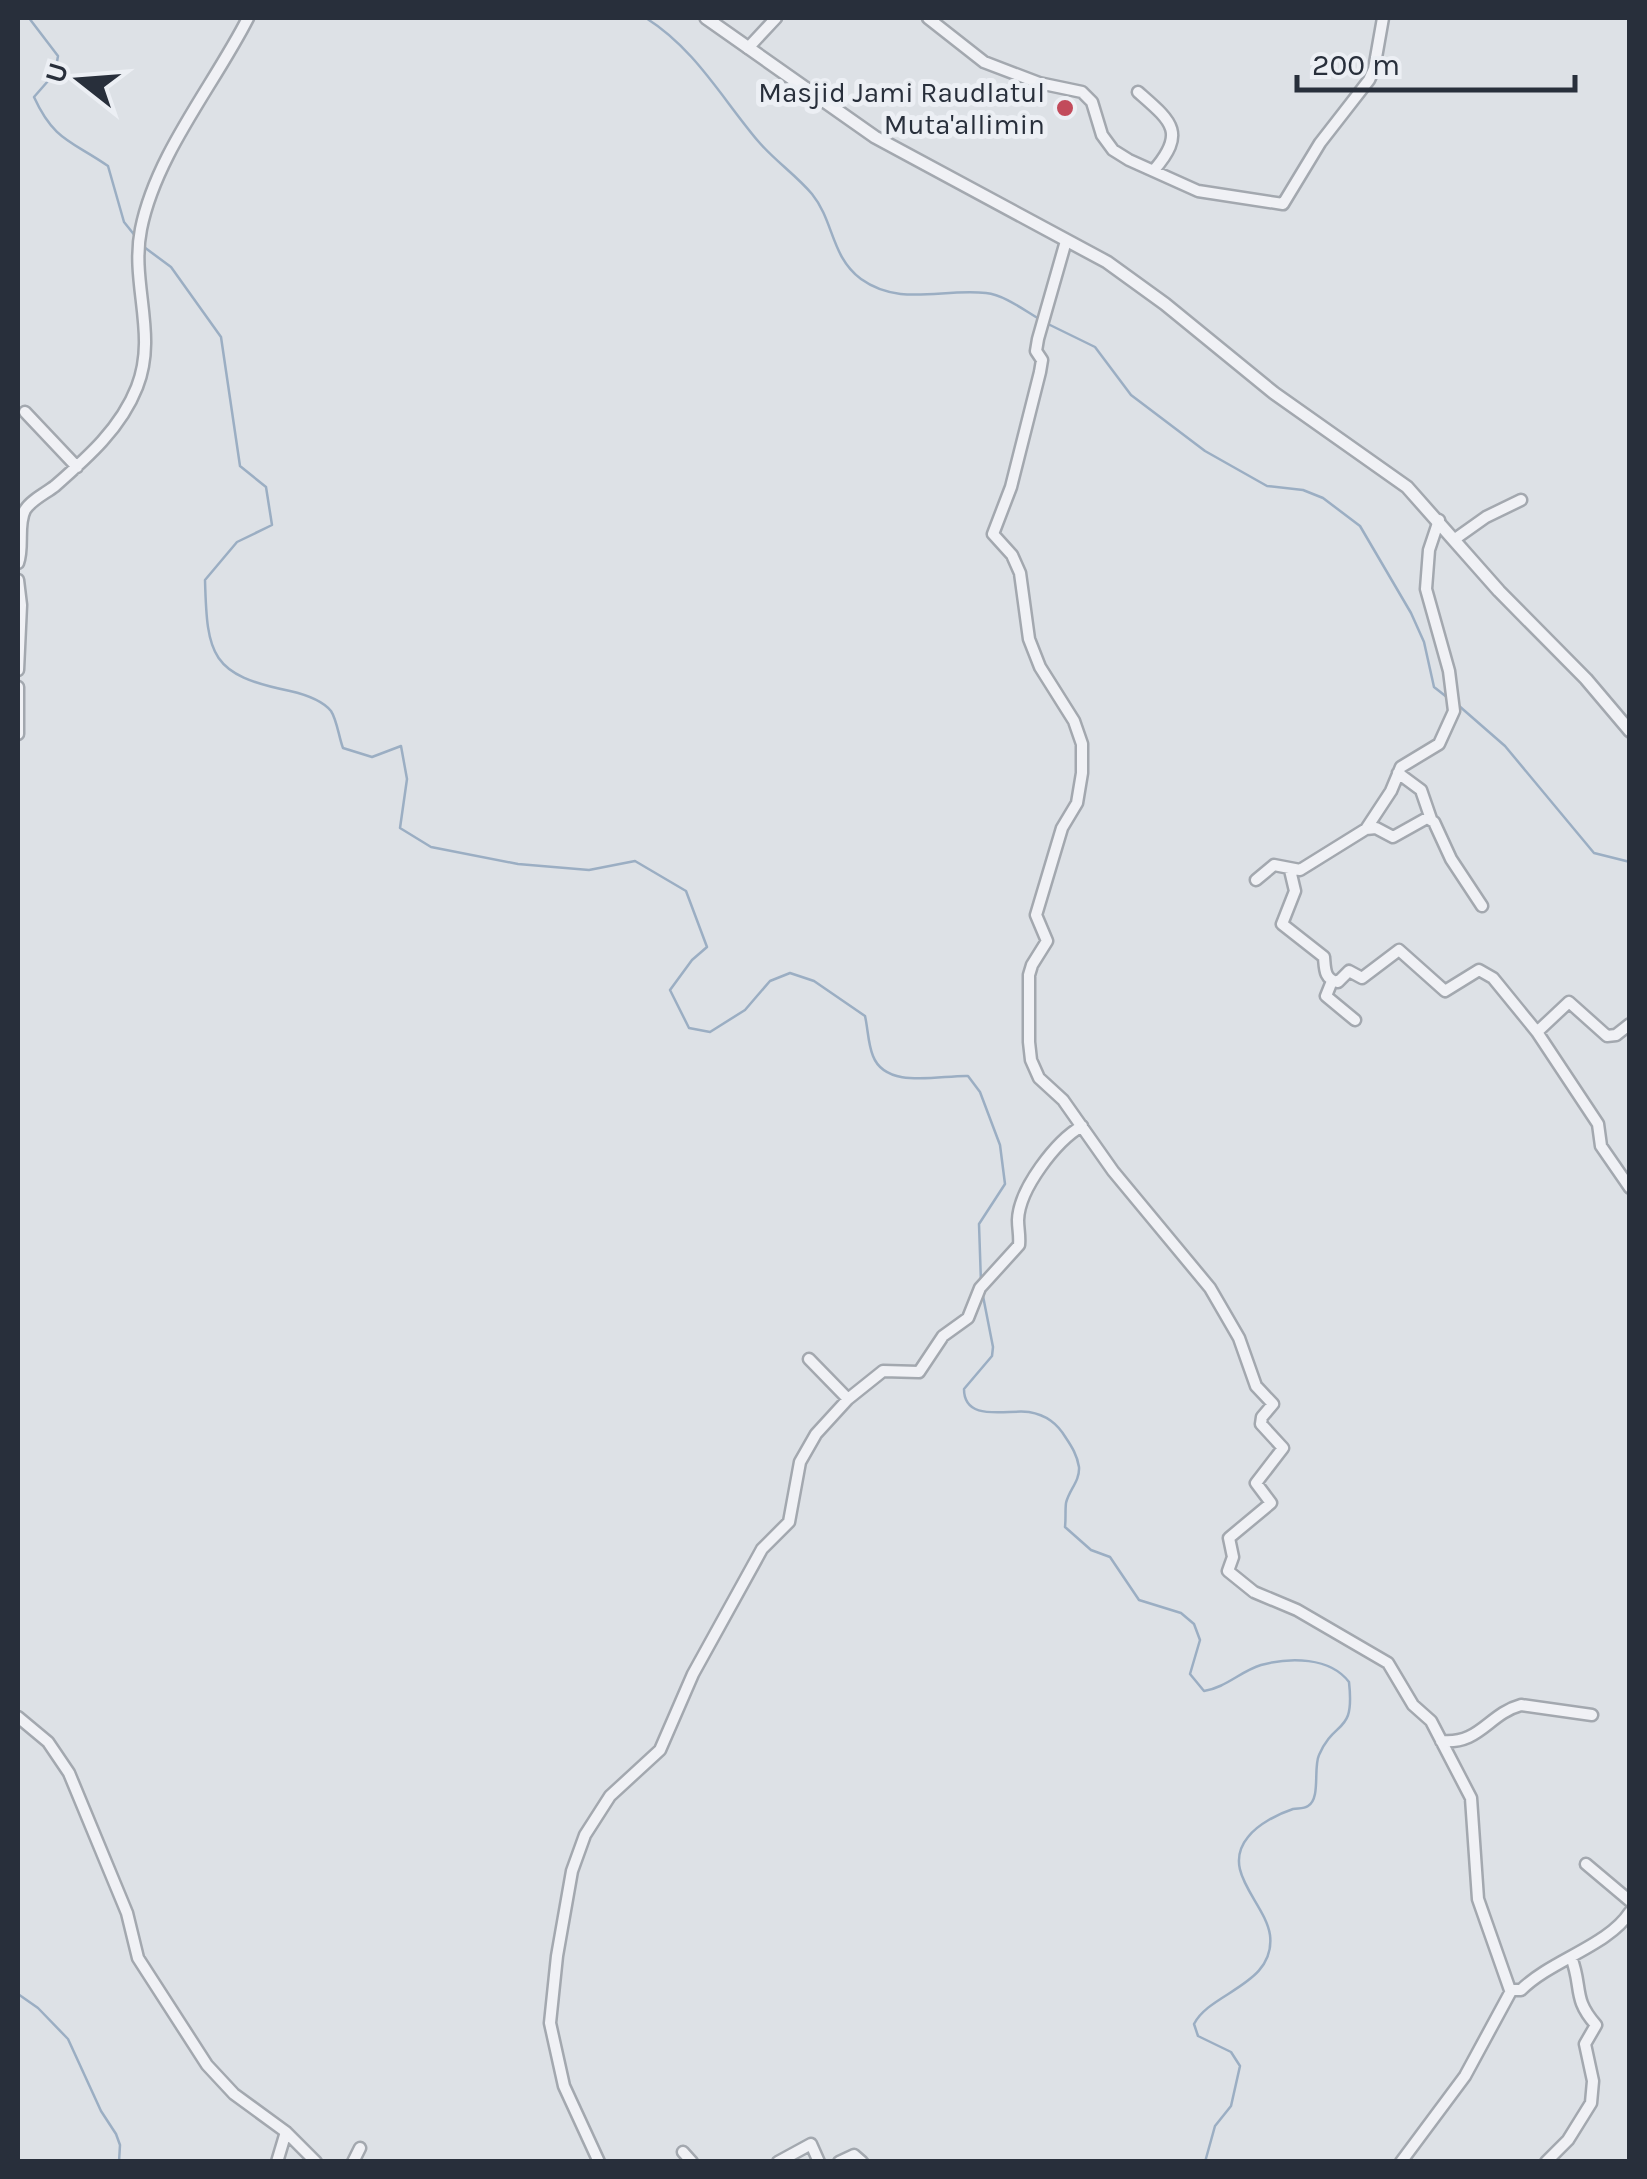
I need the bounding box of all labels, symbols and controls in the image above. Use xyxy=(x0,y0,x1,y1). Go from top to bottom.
north arrow xyxy=(30,30,130,130)
scale bar xyxy=(1297,30,1574,92)
text: 200 m xyxy=(1312,47,1400,83)
text: U xyxy=(38,59,75,87)
place label: Masjid Jami Raudlatul Muta'allimin xyxy=(758,76,1045,141)
marker: Masjid Jami Raudlatul Muta'allimin xyxy=(1054,97,1076,119)

